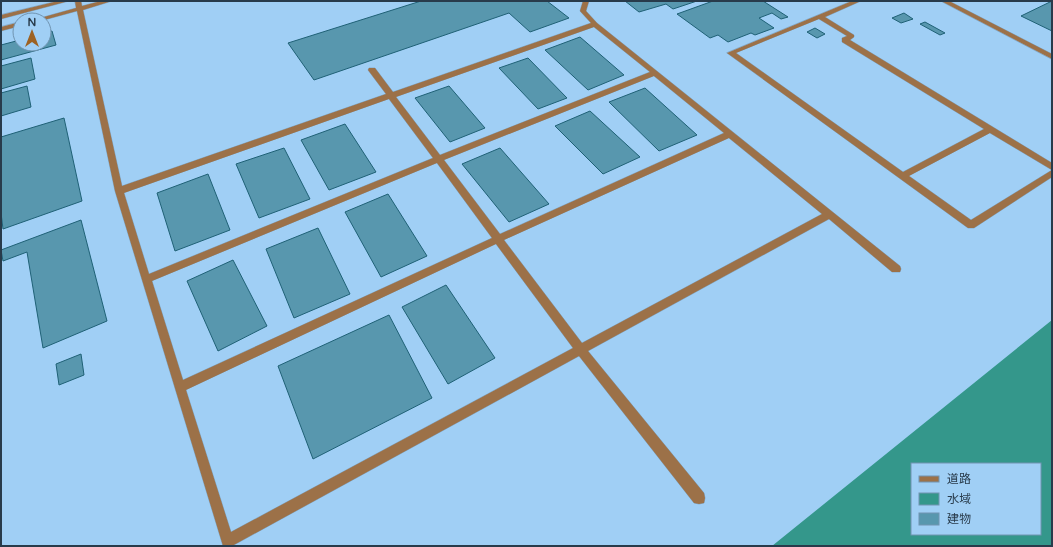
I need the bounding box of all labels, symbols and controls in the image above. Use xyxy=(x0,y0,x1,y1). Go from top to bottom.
north arrow xyxy=(12,12,52,52)
text: N xyxy=(28,16,36,29)
legend xyxy=(911,463,1041,535)
text: 道路 xyxy=(947,472,971,486)
text: 水域 xyxy=(947,492,971,506)
text: 建物 xyxy=(947,512,971,526)

